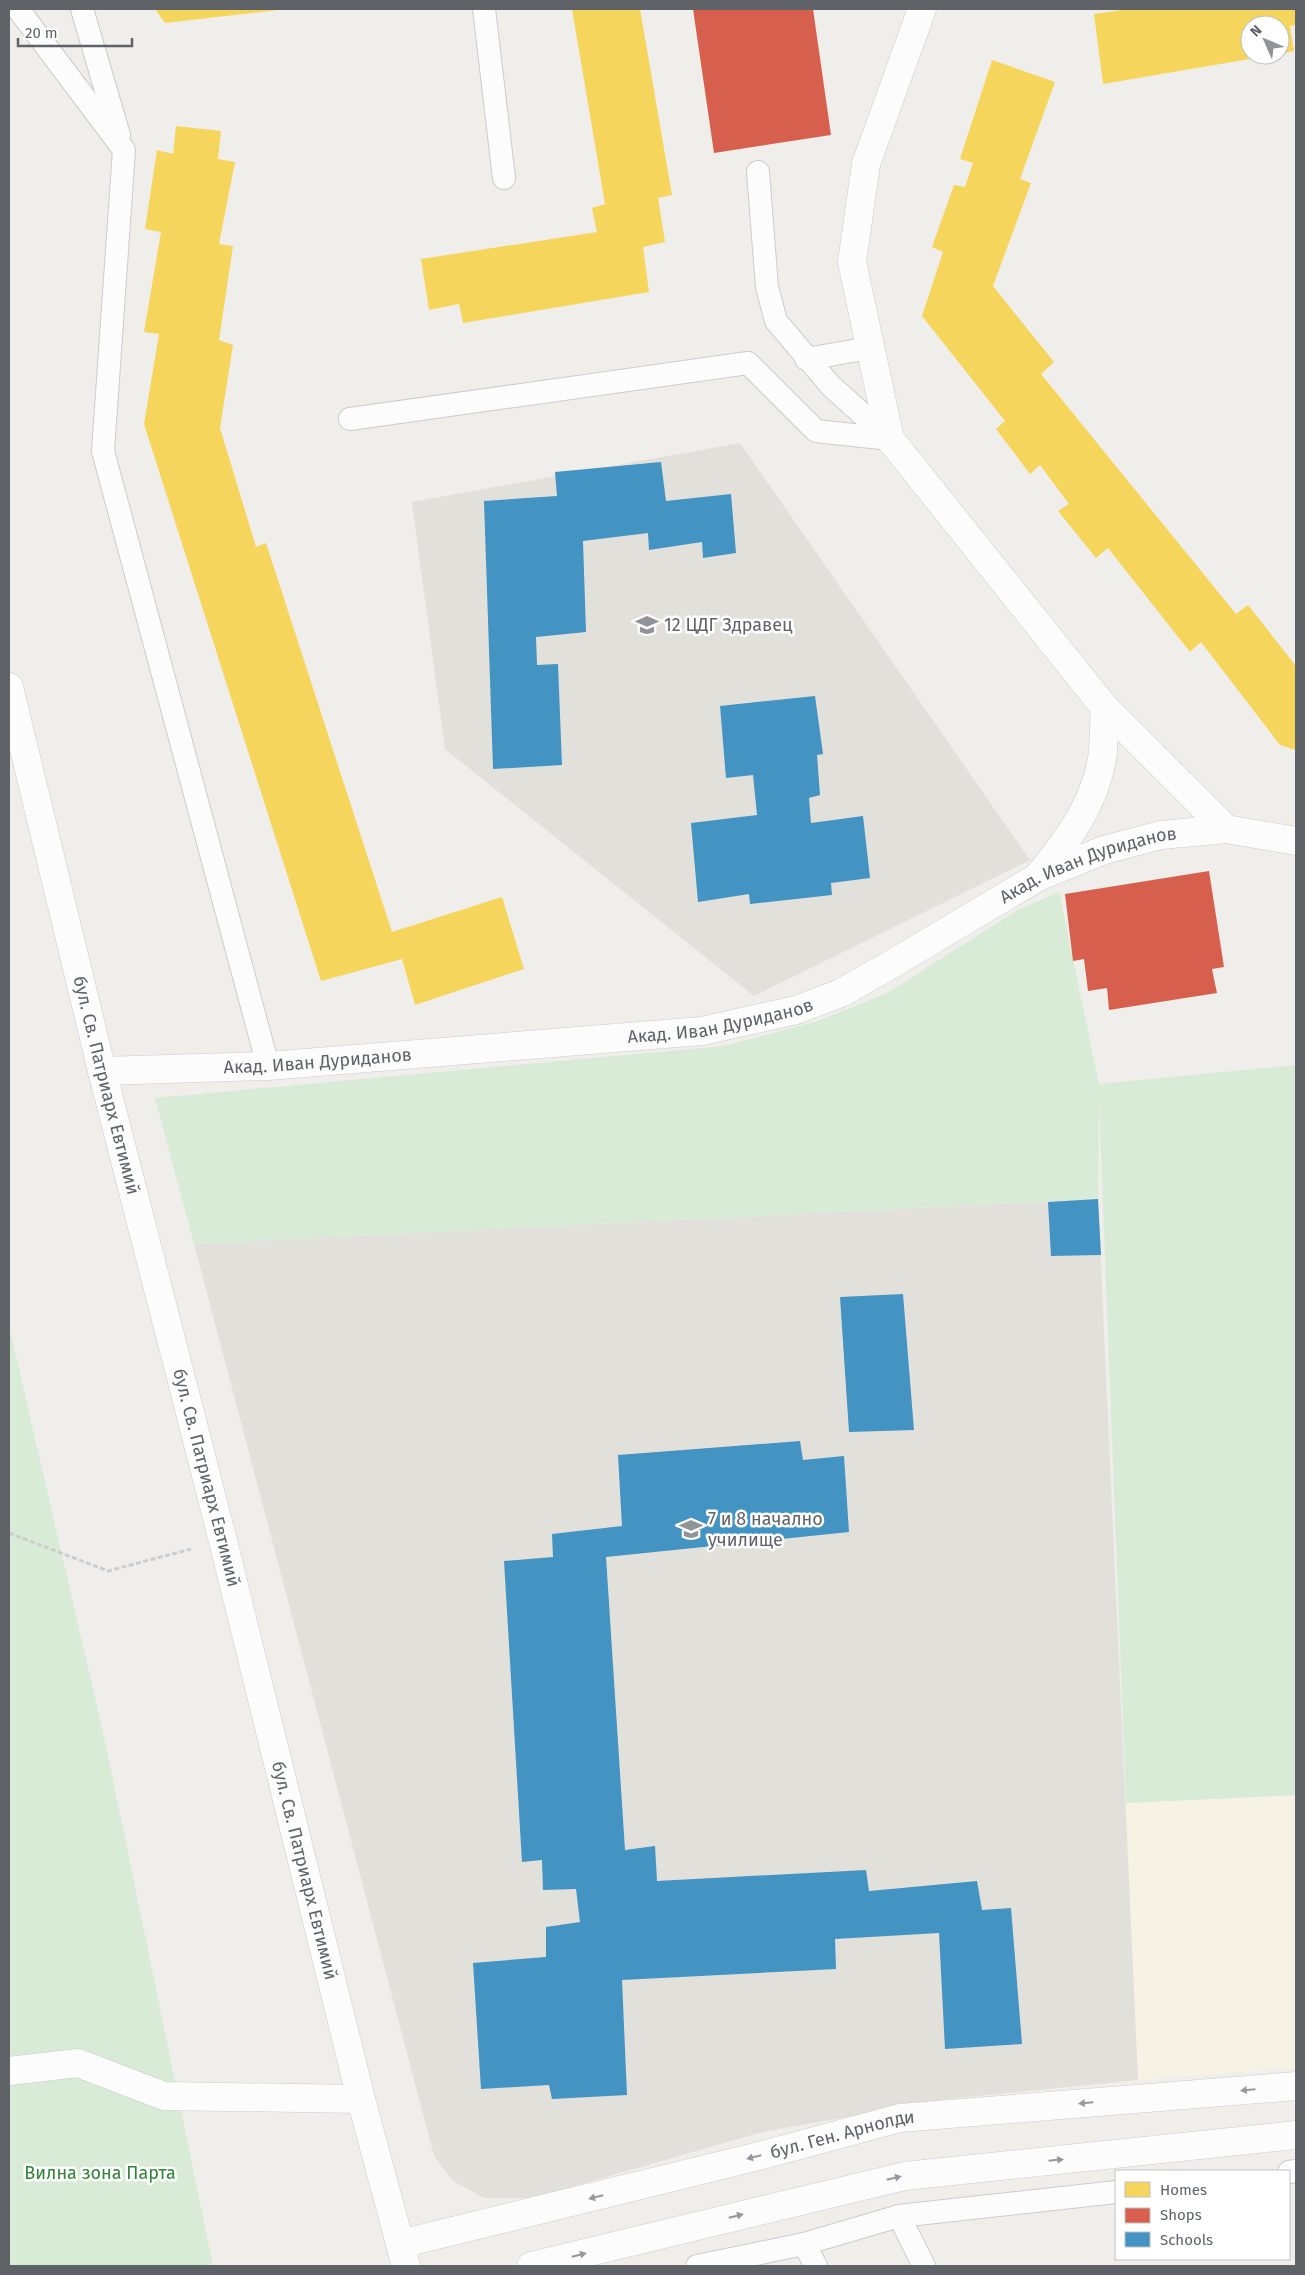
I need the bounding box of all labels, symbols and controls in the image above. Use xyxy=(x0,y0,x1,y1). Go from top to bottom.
scale bar xyxy=(18,15,131,47)
north arrow xyxy=(1240,15,1290,65)
text: N xyxy=(1247,22,1265,40)
text: 20 m xyxy=(25,24,58,42)
school or university icon: 12 ЦДГ Здравец xyxy=(634,612,660,638)
place label: 12 ЦДГ Здравец xyxy=(664,614,793,636)
street label: Акад. Иван Дуриданов xyxy=(996,823,1177,908)
street label: бул. Св. Патриарх Евтимий xyxy=(68,974,144,1197)
street label: Акад. Иван Дуриданов xyxy=(627,994,816,1048)
street label: Акад. Иван Дуриданов xyxy=(223,1043,413,1078)
street label: бул. Св. Патриарх Евтимий xyxy=(168,1366,245,1589)
place label: 7 и 8 начално училище xyxy=(708,1508,823,1551)
school or university icon: 7 и 8 начално училище xyxy=(678,1516,704,1542)
street label: бул. Св. Патриарх Евтимий xyxy=(267,1759,342,1982)
one-way arrow xyxy=(1239,2086,1255,2094)
one-way arrow xyxy=(1077,2099,1093,2107)
street label: бул. Ген. Арнолди xyxy=(768,2106,916,2164)
one-way arrow xyxy=(746,2154,761,2162)
one-way arrow xyxy=(1048,2156,1064,2164)
park label: Вилна зона Парта xyxy=(24,2162,176,2184)
legend xyxy=(1115,2170,1290,2260)
one-way arrow xyxy=(887,2174,902,2182)
text: Homes xyxy=(1160,2181,1207,2199)
one-way arrow xyxy=(589,2193,604,2201)
text: Shops xyxy=(1160,2206,1202,2224)
one-way arrow xyxy=(729,2212,744,2220)
text: Schools xyxy=(1160,2231,1213,2249)
one-way arrow xyxy=(571,2251,586,2259)

